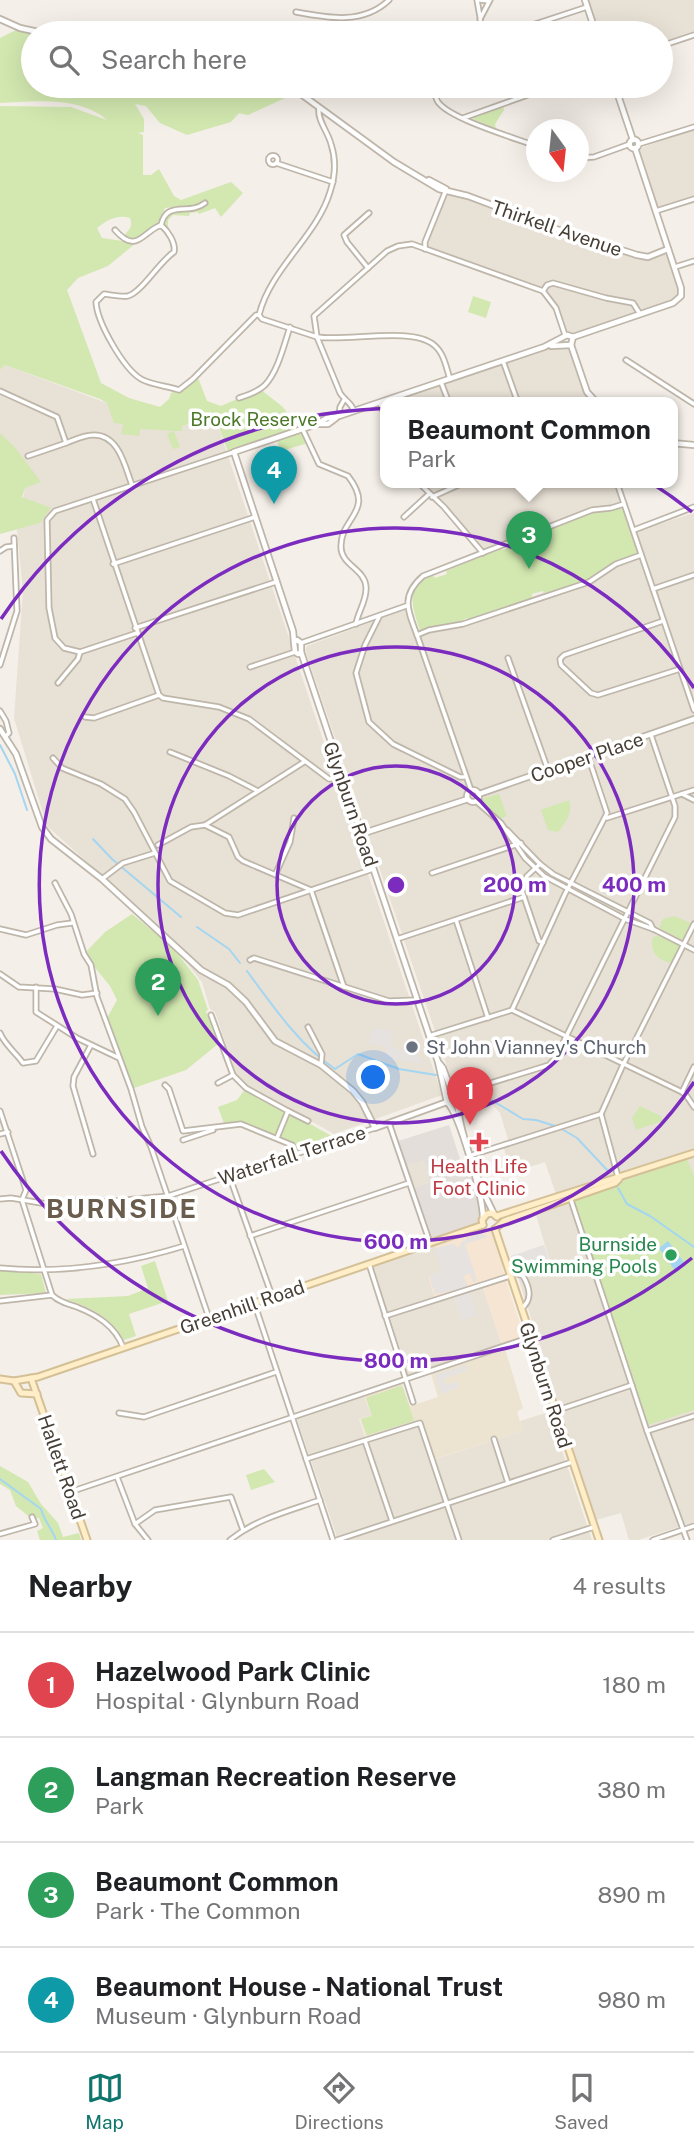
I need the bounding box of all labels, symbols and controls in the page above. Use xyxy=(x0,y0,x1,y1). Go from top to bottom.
search box xyxy=(21,21,673,98)
icon: search xyxy=(45,41,83,79)
text: Search here xyxy=(101,44,247,75)
north arrow xyxy=(526,119,589,182)
street label: Thirkell Avenue xyxy=(489,195,625,261)
popup xyxy=(380,397,678,488)
park label: Brock Reserve xyxy=(190,408,318,430)
text: Beaumont Common xyxy=(407,414,651,445)
text: Park xyxy=(407,445,456,472)
pin: 4 xyxy=(251,446,297,504)
pin: 3 xyxy=(506,511,552,569)
street label: Cooper Place xyxy=(528,727,646,787)
street label: Glynburn Road xyxy=(319,739,383,869)
text: 200 m xyxy=(483,872,547,897)
text: 400 m xyxy=(602,872,666,897)
centre of rings xyxy=(384,873,408,897)
pin: 2 xyxy=(135,958,181,1016)
place label: St John Vianney's Church xyxy=(426,1036,647,1058)
marker: St John Vianney's Church xyxy=(404,1039,420,1055)
your location xyxy=(356,1060,390,1094)
pin: 1 xyxy=(447,1067,493,1125)
street label: Waterfall Terrace xyxy=(216,1121,368,1189)
marker: Health Life Foot Clinic xyxy=(469,1132,489,1152)
place label: Health Life Foot Clinic xyxy=(430,1155,528,1199)
district label: BURNSIDE xyxy=(46,1193,198,1224)
text: 600 m xyxy=(364,1229,428,1254)
place label: Burnside Swimming Pools xyxy=(511,1233,657,1277)
marker: Burnside Swimming Pools xyxy=(663,1247,679,1263)
street label: Greenhill Road xyxy=(177,1275,307,1339)
street label: Glynburn Road xyxy=(515,1319,577,1451)
text: 800 m xyxy=(364,1348,428,1373)
street label: Hallett Road xyxy=(34,1412,90,1522)
text: Nearby xyxy=(28,1568,132,1604)
text: 4 results xyxy=(572,1572,666,1599)
text: Hazelwood Park Clinic xyxy=(95,1656,371,1687)
text: 1 xyxy=(46,1671,56,1698)
text: 180 m xyxy=(602,1671,666,1698)
text: Hospital · Glynburn Road xyxy=(95,1687,360,1714)
text: Langman Recreation Reserve xyxy=(95,1761,457,1792)
text: 2 xyxy=(44,1776,58,1803)
text: 380 m xyxy=(597,1776,666,1803)
text: Park xyxy=(95,1792,144,1819)
text: Beaumont Common xyxy=(95,1866,339,1897)
text: 3 xyxy=(43,1881,59,1908)
text: 890 m xyxy=(597,1881,666,1908)
text: Park · The Common xyxy=(95,1897,301,1924)
text: Beaumont House - National Trust xyxy=(95,1971,503,2002)
text: 4 xyxy=(43,1986,59,2013)
text: 980 m xyxy=(597,1986,666,2013)
text: Museum · Glynburn Road xyxy=(95,2002,362,2029)
tab: Map xyxy=(85,2069,124,2133)
tab: Directions xyxy=(294,2069,384,2133)
tab: Saved xyxy=(554,2069,609,2133)

